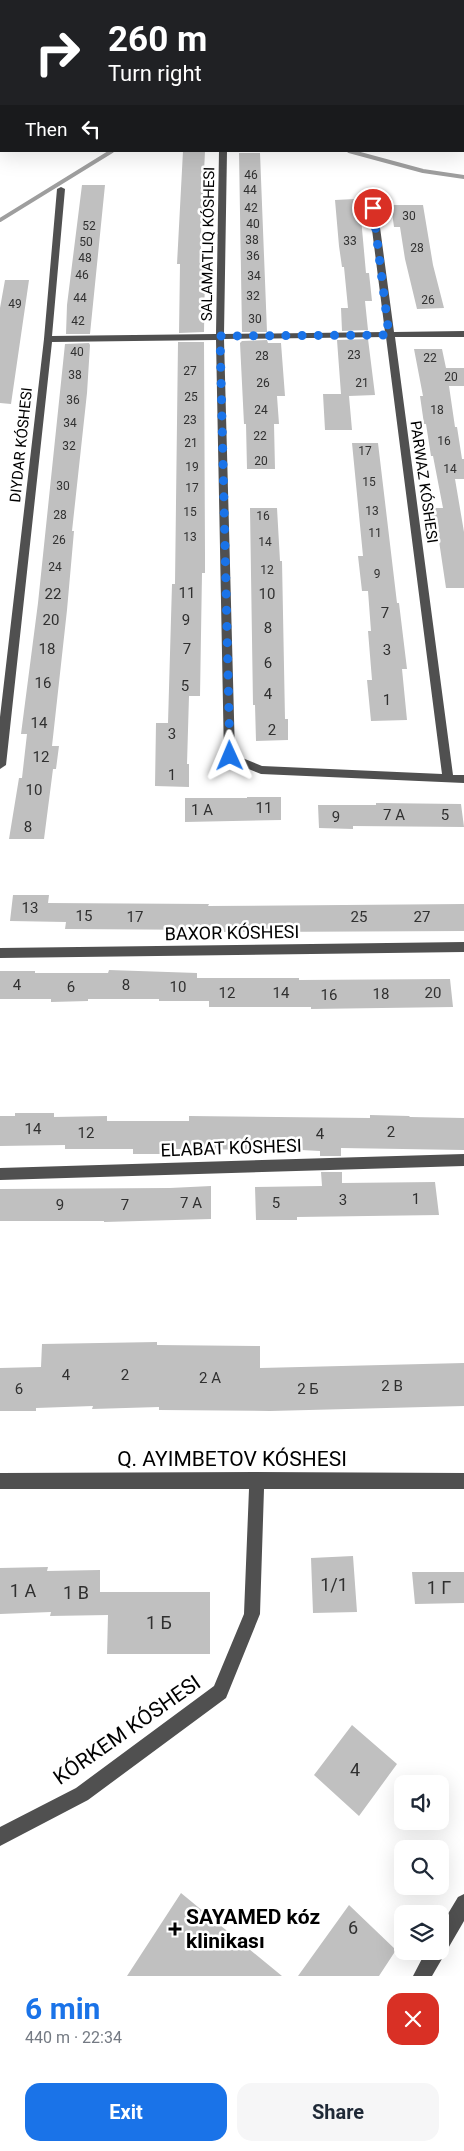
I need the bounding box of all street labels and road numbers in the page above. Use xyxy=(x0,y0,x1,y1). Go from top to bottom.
street label: SALAMATLIQ KÓSHESI xyxy=(198,167,218,321)
street label: DIYDAR KÓSHESI xyxy=(6,386,36,504)
street label: PARWAZ KÓSHESI xyxy=(406,420,442,544)
street label: BAXOR KÓSHESI xyxy=(164,921,300,944)
street label: ELABAT KÓSHESI xyxy=(160,1135,302,1160)
street label: Q. AYIMBETOV KÓSHESI xyxy=(117,1447,347,1471)
street label: KÓRKEM KÓSHESI xyxy=(49,1670,205,1790)

